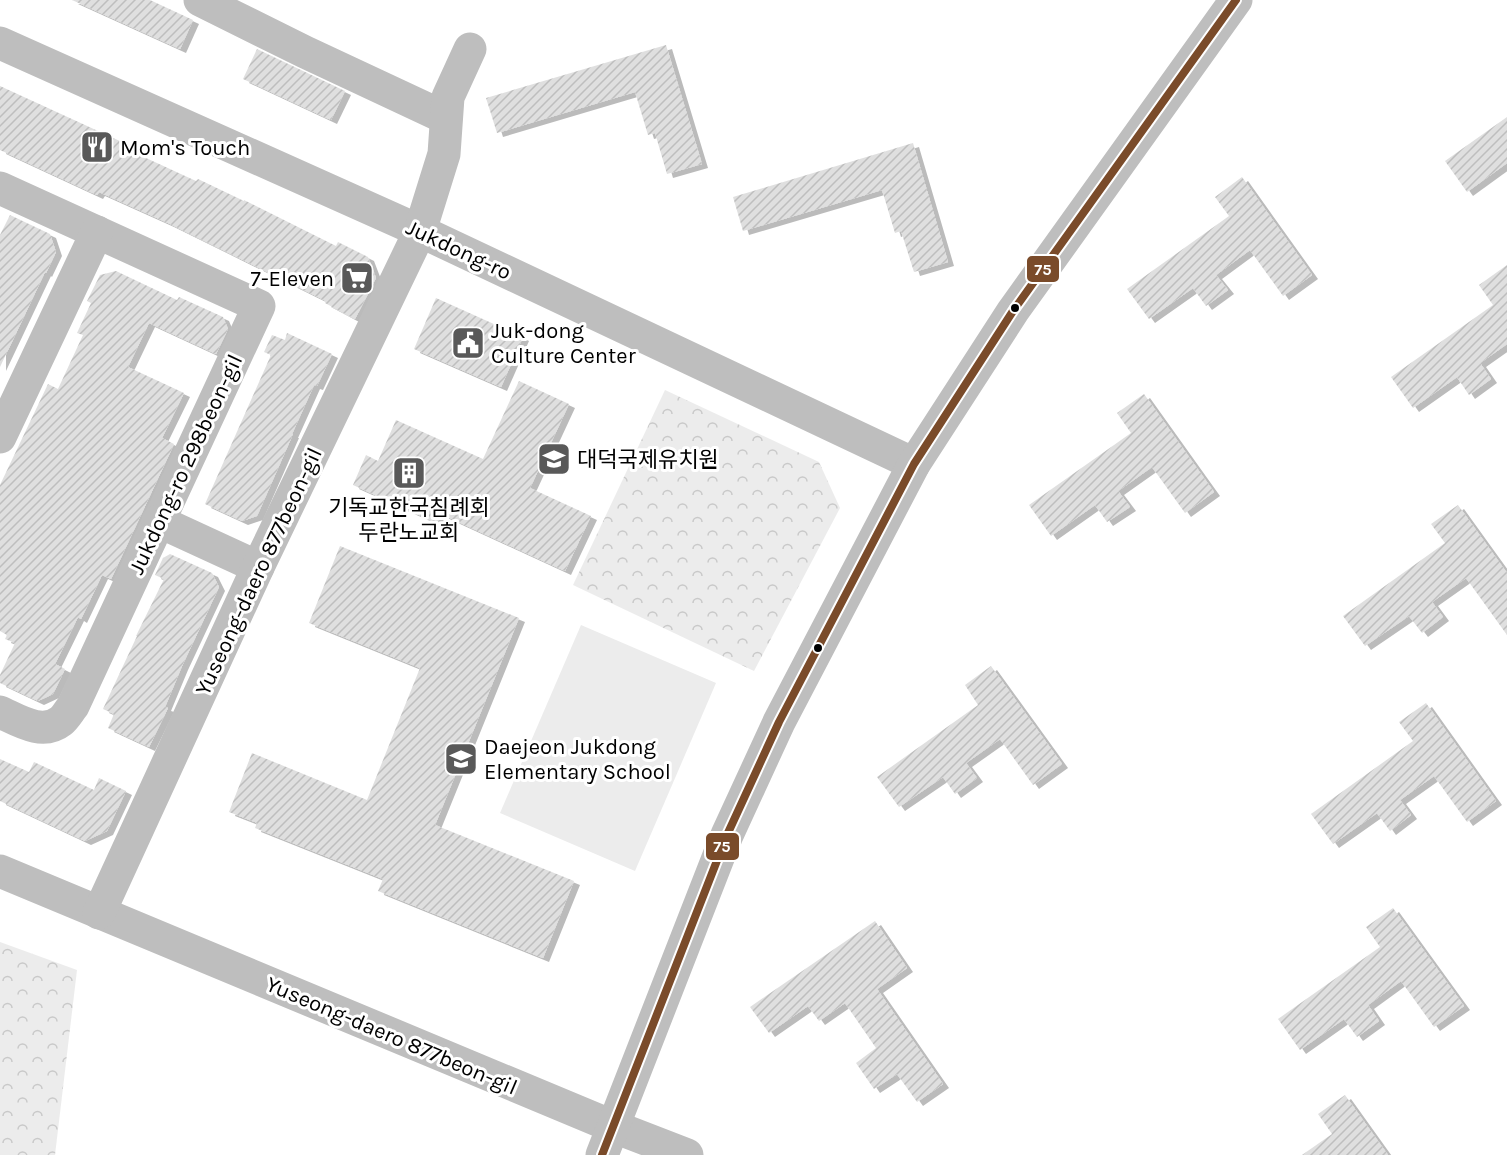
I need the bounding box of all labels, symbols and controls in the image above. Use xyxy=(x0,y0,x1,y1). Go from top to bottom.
restaurant icon: Mom's Touch xyxy=(79,129,115,165)
place label: Mom's Touch xyxy=(120,135,250,161)
street label: Jukdong-ro xyxy=(402,214,515,286)
line badge: 75 xyxy=(1026,255,1060,283)
supermarket icon: 7-Eleven xyxy=(339,260,375,296)
text: 75 xyxy=(1034,260,1052,279)
place label: 7-Eleven xyxy=(251,266,334,292)
unlabelled marker xyxy=(1009,302,1021,314)
place label: Juk-dong Culture Center xyxy=(491,318,636,369)
public building icon: Juk-dong Culture Center xyxy=(450,325,486,361)
street label: Jukdong-ro 298beon-gil xyxy=(123,350,248,579)
school or university icon: 대덕국제유치원 xyxy=(536,441,572,477)
street label: Yuseong-daero 877beon-gil xyxy=(190,443,328,699)
place label: 대덕국제유치원 xyxy=(577,447,719,473)
building icon: 기독교한국침례회 두란노교회 xyxy=(391,455,427,491)
place label: 기독교한국침례회 두란노교회 xyxy=(328,495,490,546)
unlabelled marker xyxy=(812,642,824,654)
place label: Daejeon Jukdong Elementary School xyxy=(484,734,671,785)
school or university icon: Daejeon Jukdong Elementary School xyxy=(443,741,479,777)
line badge: 75 xyxy=(705,832,740,861)
text: 75 xyxy=(713,837,731,856)
street label: Yuseong-daero 877beon-gil xyxy=(262,971,521,1101)

